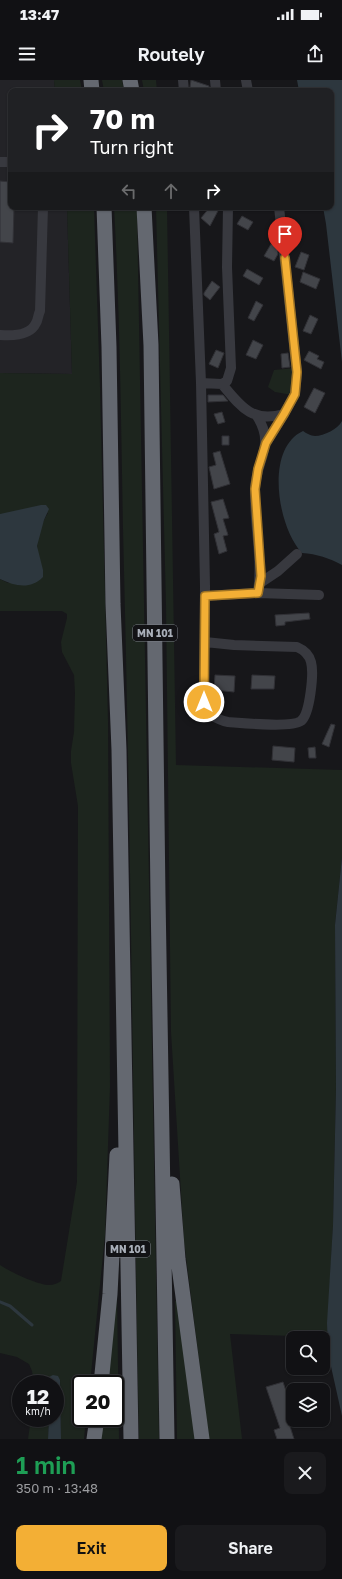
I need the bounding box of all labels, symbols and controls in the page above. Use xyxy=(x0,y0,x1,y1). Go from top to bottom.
text: 13:47 xyxy=(20,5,59,23)
icon: menu xyxy=(16,43,38,65)
text: Routely xyxy=(137,43,205,65)
icon: share xyxy=(304,43,326,65)
text: 70 m xyxy=(90,102,155,135)
icon: right xyxy=(24,104,76,156)
text: Turn right xyxy=(90,136,174,158)
icon: left xyxy=(118,180,140,202)
icon: ahead xyxy=(160,180,182,202)
icon: right xyxy=(202,180,224,202)
pin xyxy=(268,217,302,258)
icon: arrive xyxy=(274,223,296,245)
road number: MN 101 xyxy=(133,625,177,641)
position arrow xyxy=(183,681,225,723)
road number: MN 101 xyxy=(106,1241,150,1257)
map controls xyxy=(286,1331,330,1427)
button: search xyxy=(286,1331,330,1375)
speed limit sign: 20 xyxy=(72,1375,124,1427)
button: layers xyxy=(286,1383,330,1427)
text: 12 xyxy=(27,1384,49,1408)
text: km/h xyxy=(25,1405,51,1417)
text: 1 min xyxy=(16,1450,76,1479)
button: close xyxy=(284,1452,326,1494)
text: 350 m · 13:48 xyxy=(16,1480,98,1496)
button: Exit xyxy=(16,1525,167,1571)
button: Share xyxy=(175,1525,326,1571)

